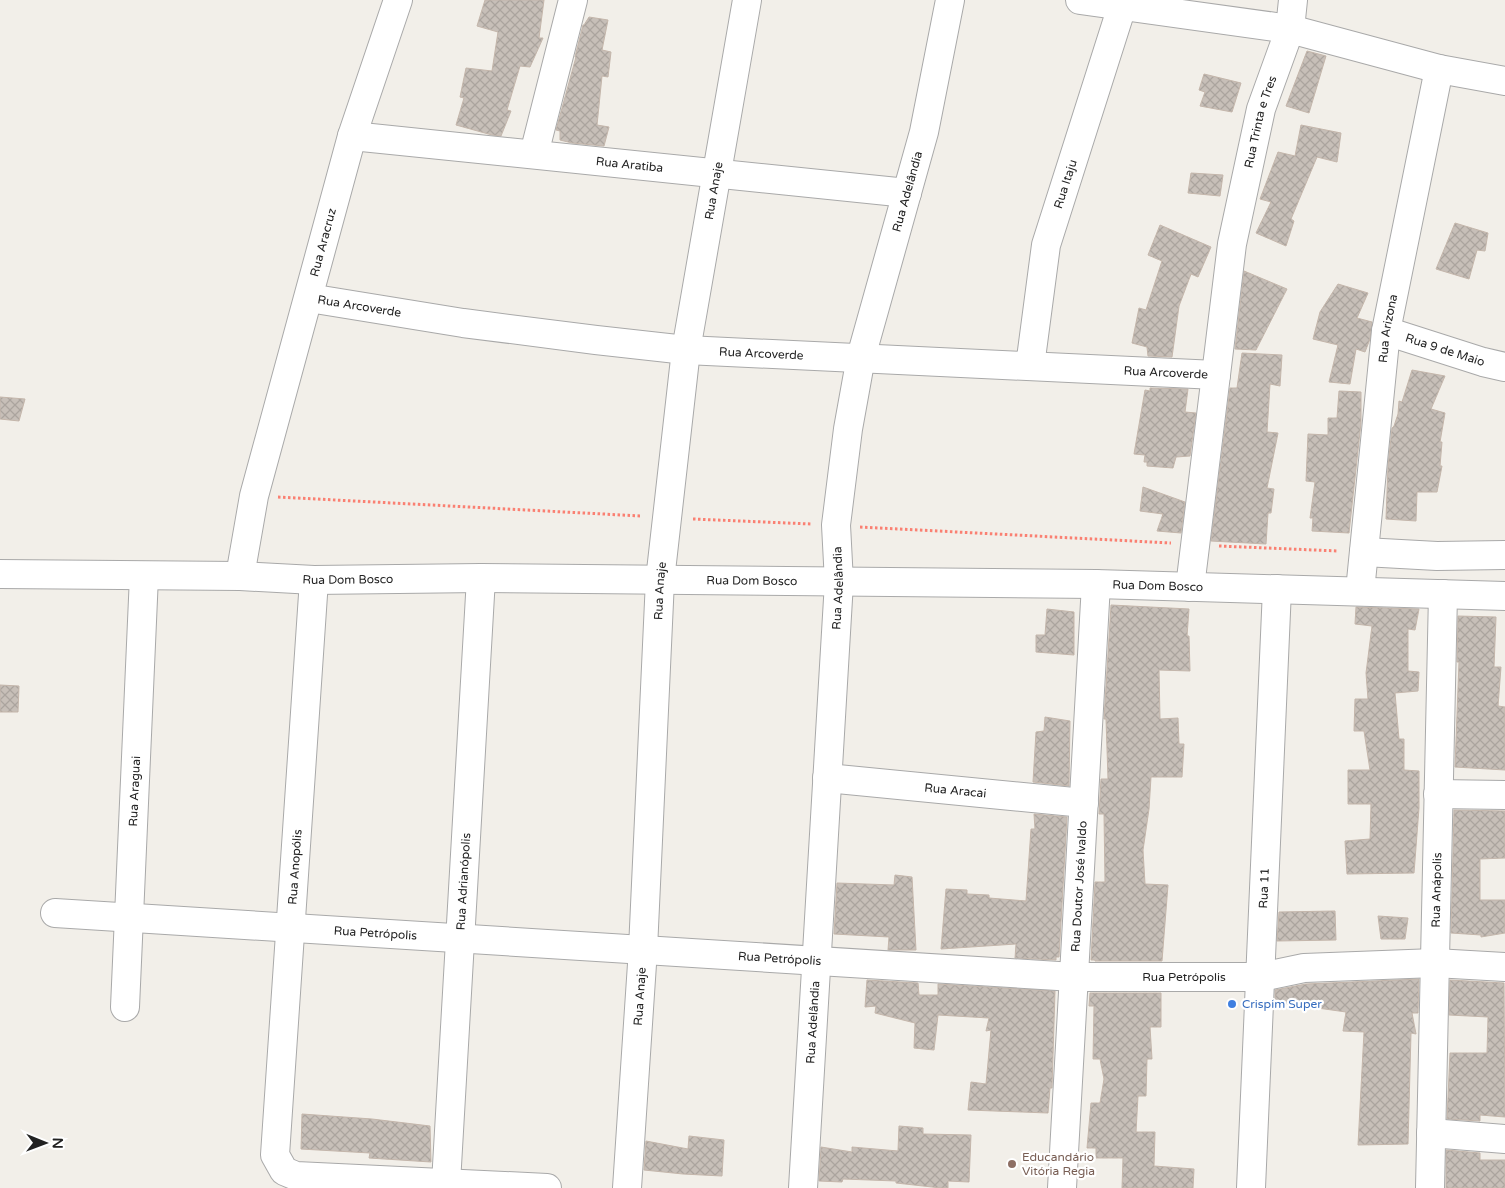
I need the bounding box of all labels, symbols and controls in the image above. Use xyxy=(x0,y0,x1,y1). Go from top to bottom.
street label: Rua Trinta e Tres xyxy=(1242,74,1280,169)
street label: Rua Adelândia xyxy=(889,149,925,233)
street label: Rua Aratiba xyxy=(595,154,664,175)
street label: Rua Itaju xyxy=(1051,158,1080,210)
street label: Rua Anaje xyxy=(702,161,726,221)
street label: Rua Aracruz xyxy=(307,207,339,278)
street label: Rua Arcoverde xyxy=(317,292,402,320)
street label: Rua Arizona xyxy=(1376,293,1400,364)
street label: Rua 9 de Maio xyxy=(1404,331,1487,369)
street label: Rua Arcoverde xyxy=(719,345,804,363)
street label: Rua Arcoverde xyxy=(1123,364,1209,382)
street label: Rua Adelândia xyxy=(829,546,846,630)
street label: Rua Anaje xyxy=(651,561,669,620)
street label: Rua Dom Bosco xyxy=(302,572,393,587)
street label: Rua Dom Bosco xyxy=(706,573,797,588)
street label: Rua Dom Bosco xyxy=(1112,577,1203,594)
street label: Rua Araguai xyxy=(126,756,143,827)
street label: Rua Aracai xyxy=(924,781,987,800)
street label: Rua Doutor José Ivaldo xyxy=(1068,820,1090,953)
street label: Rua Anopólis xyxy=(285,828,305,905)
street label: Rua Adrianópolis xyxy=(454,832,473,931)
street label: Rua Anápolis xyxy=(1429,852,1444,928)
street label: Rua 11 xyxy=(1256,868,1272,909)
street label: Rua Petrópolis xyxy=(333,924,418,943)
street label: Rua Petrópolis xyxy=(738,949,822,968)
street label: Rua Anaje xyxy=(631,967,649,1026)
street label: Rua Petrópolis xyxy=(1142,970,1226,984)
street label: Rua Adelândia xyxy=(803,980,822,1064)
place label: Crispim Super xyxy=(1242,997,1322,1011)
marker: Crispim Super xyxy=(1226,998,1238,1010)
north arrow xyxy=(20,1118,70,1168)
text: N xyxy=(49,1137,66,1149)
place label: Educandário Vitória Regia xyxy=(1022,1150,1095,1178)
marker: Educandário Vitória Regia xyxy=(1006,1158,1018,1170)

